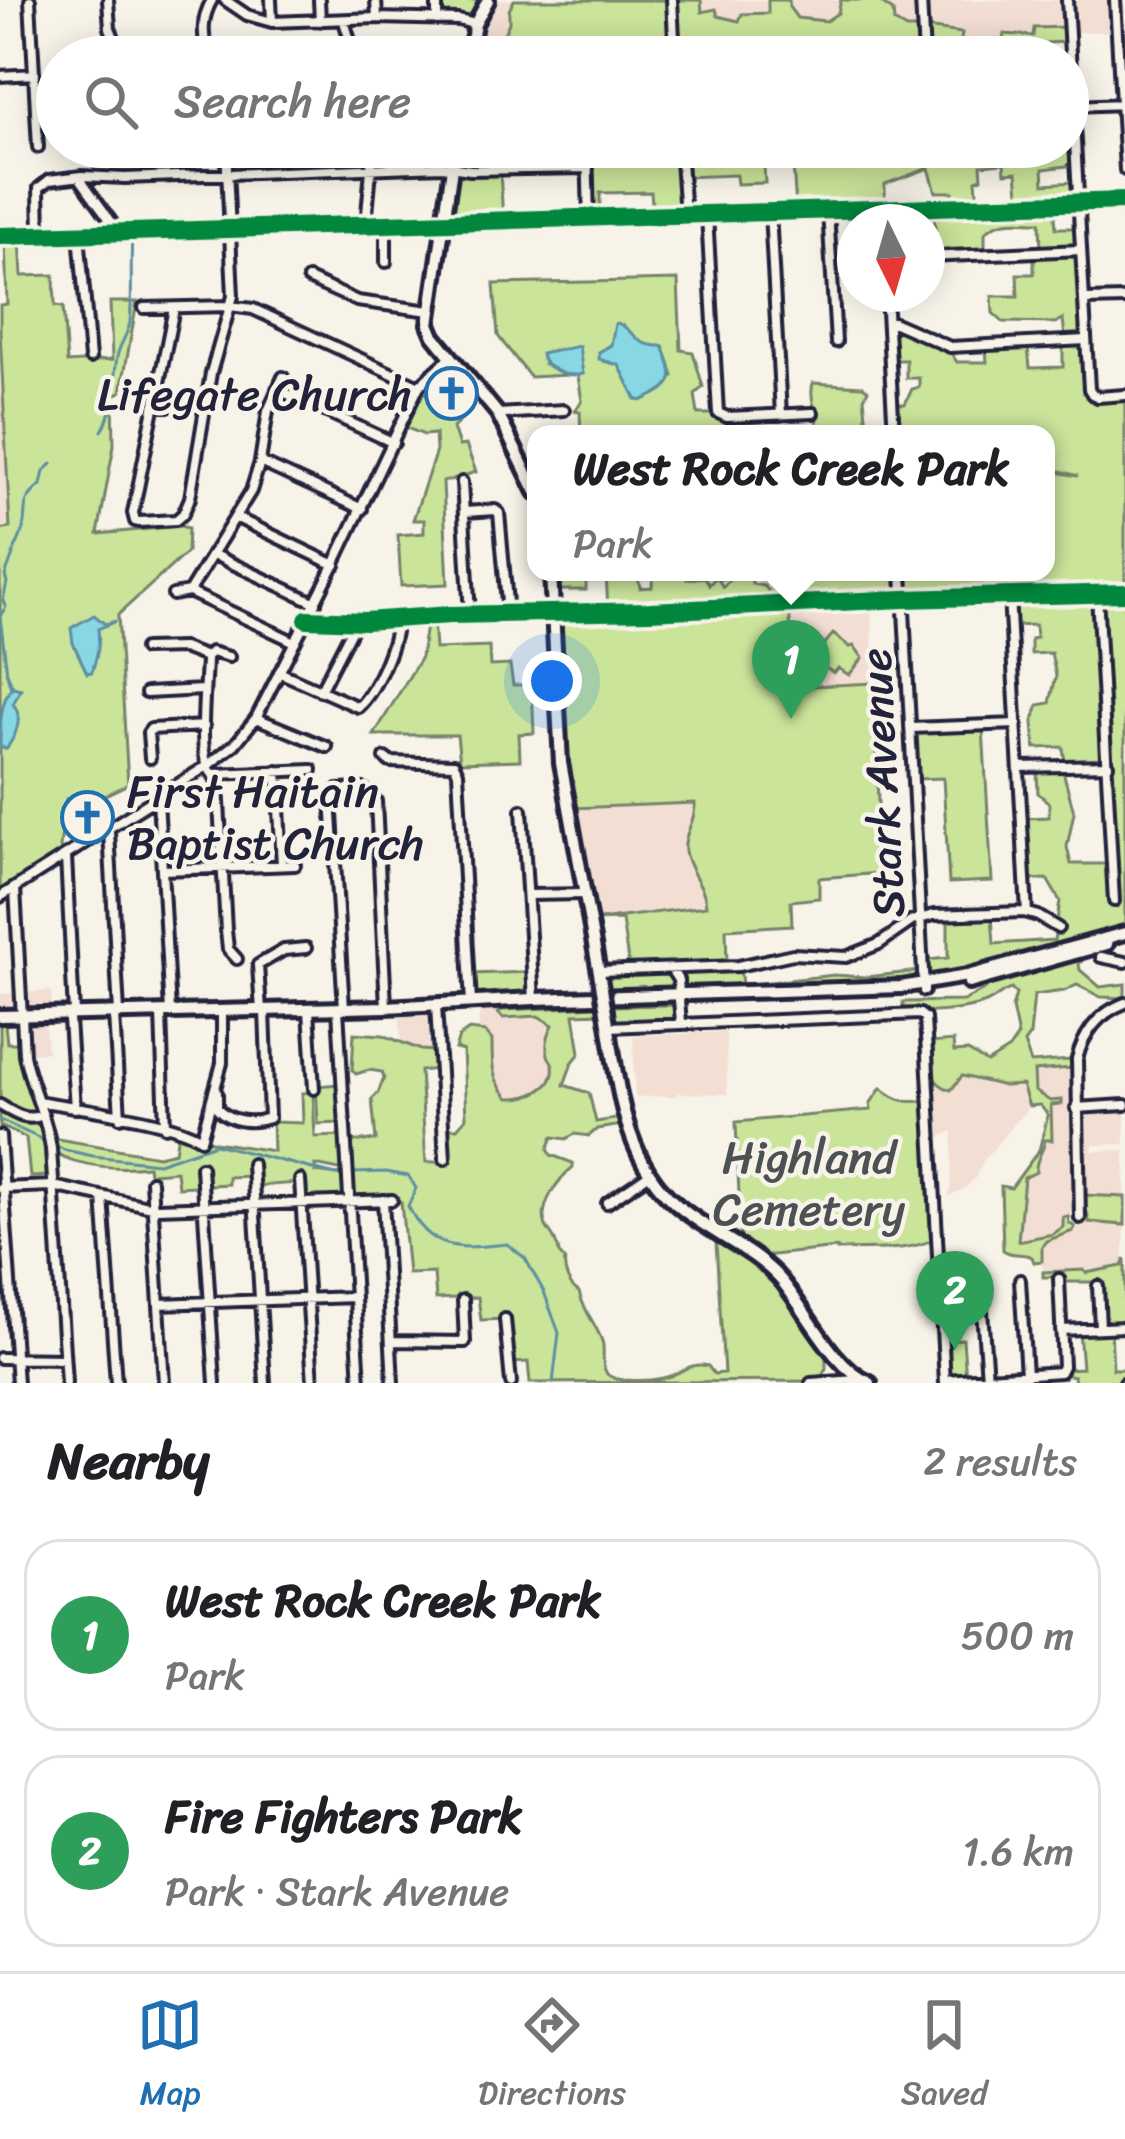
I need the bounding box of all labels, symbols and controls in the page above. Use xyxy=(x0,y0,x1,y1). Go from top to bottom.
search box xyxy=(36,36,1089,168)
text: Search here xyxy=(174,62,411,142)
icon: search xyxy=(78,69,144,135)
north arrow xyxy=(837,204,945,312)
place label: Lifegate Church xyxy=(97,355,412,435)
church icon: Lifegate Church xyxy=(423,366,479,422)
popup xyxy=(527,425,1055,581)
text: West Rock Creek Park xyxy=(573,429,1009,509)
text: Park xyxy=(573,509,653,578)
pin: 1 xyxy=(752,620,830,719)
street label: Stark Avenue xyxy=(835,646,929,920)
your location xyxy=(522,651,582,711)
place label: First Haitain Baptist Church xyxy=(127,752,424,884)
church icon: First Haitain Baptist Church xyxy=(60,789,116,845)
park label: Highland Cemetery xyxy=(713,1118,906,1250)
pin: 2 xyxy=(916,1251,994,1350)
text: Nearby xyxy=(48,1416,209,1506)
text: 2 results xyxy=(923,1427,1077,1496)
text: West Rock Creek Park xyxy=(165,1561,601,1641)
text: 1 xyxy=(82,1601,98,1670)
text: 500 m xyxy=(961,1601,1074,1670)
text: Park xyxy=(165,1641,245,1710)
text: Fire Fighters Park xyxy=(165,1777,522,1857)
text: 2 xyxy=(79,1817,101,1886)
text: 1.6 km xyxy=(963,1817,1074,1886)
text: Park · Stark Avenue xyxy=(165,1857,509,1926)
tab: Map xyxy=(137,1992,203,2122)
tab: Directions xyxy=(478,1992,626,2122)
tab: Saved xyxy=(901,1992,988,2122)

